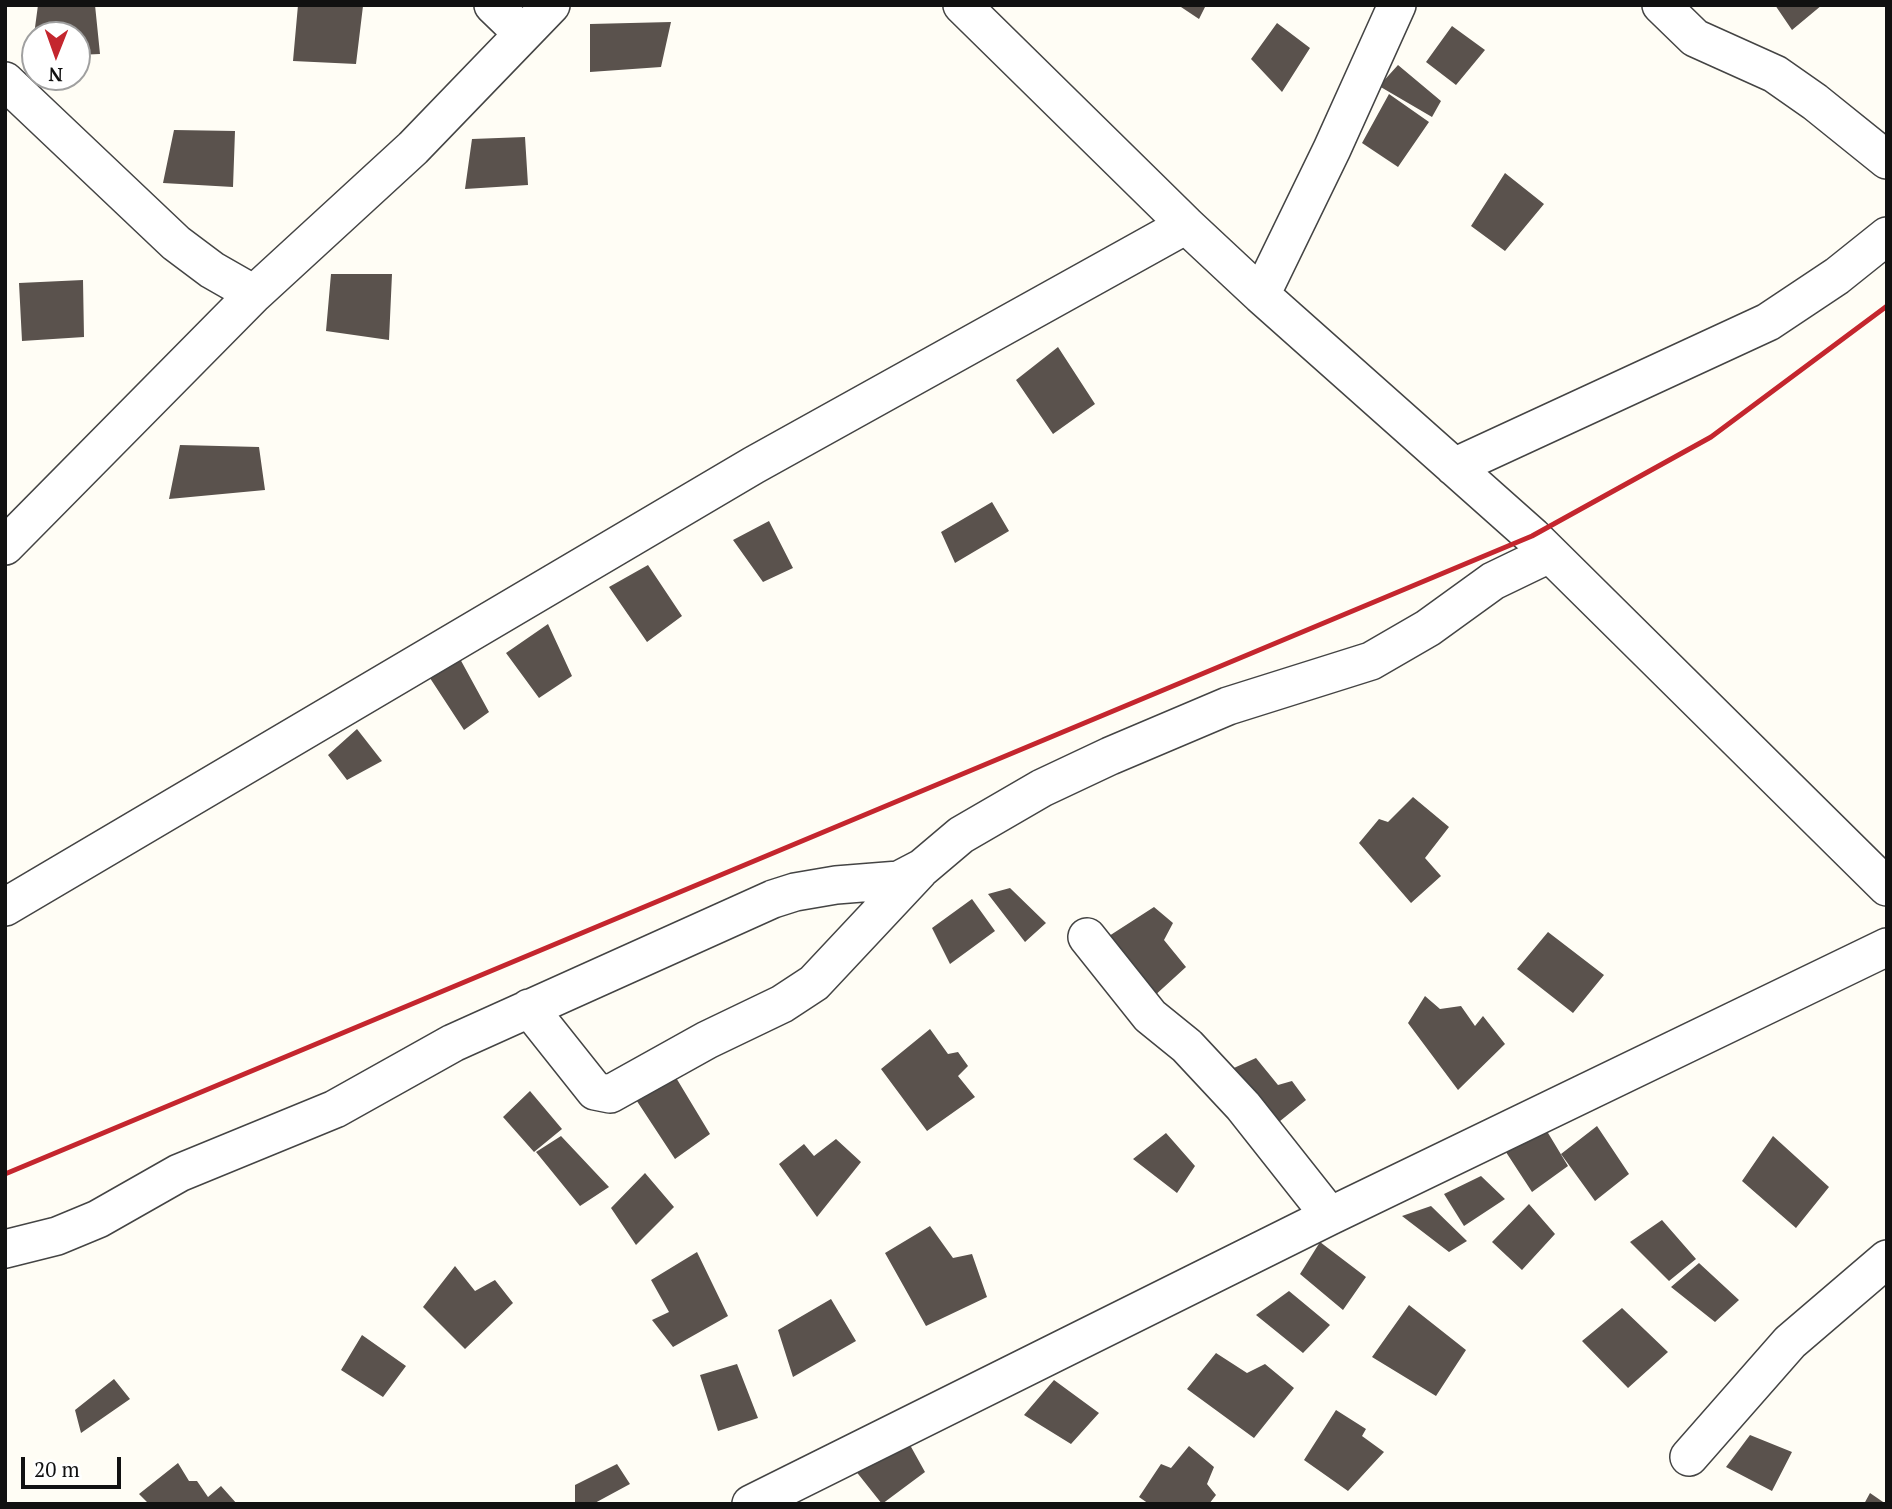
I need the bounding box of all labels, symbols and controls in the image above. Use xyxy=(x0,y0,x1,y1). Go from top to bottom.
north arrow xyxy=(21,21,91,91)
text: N xyxy=(48,63,63,88)
scale bar xyxy=(24,1442,124,1486)
text: 20 m xyxy=(34,1455,80,1483)

